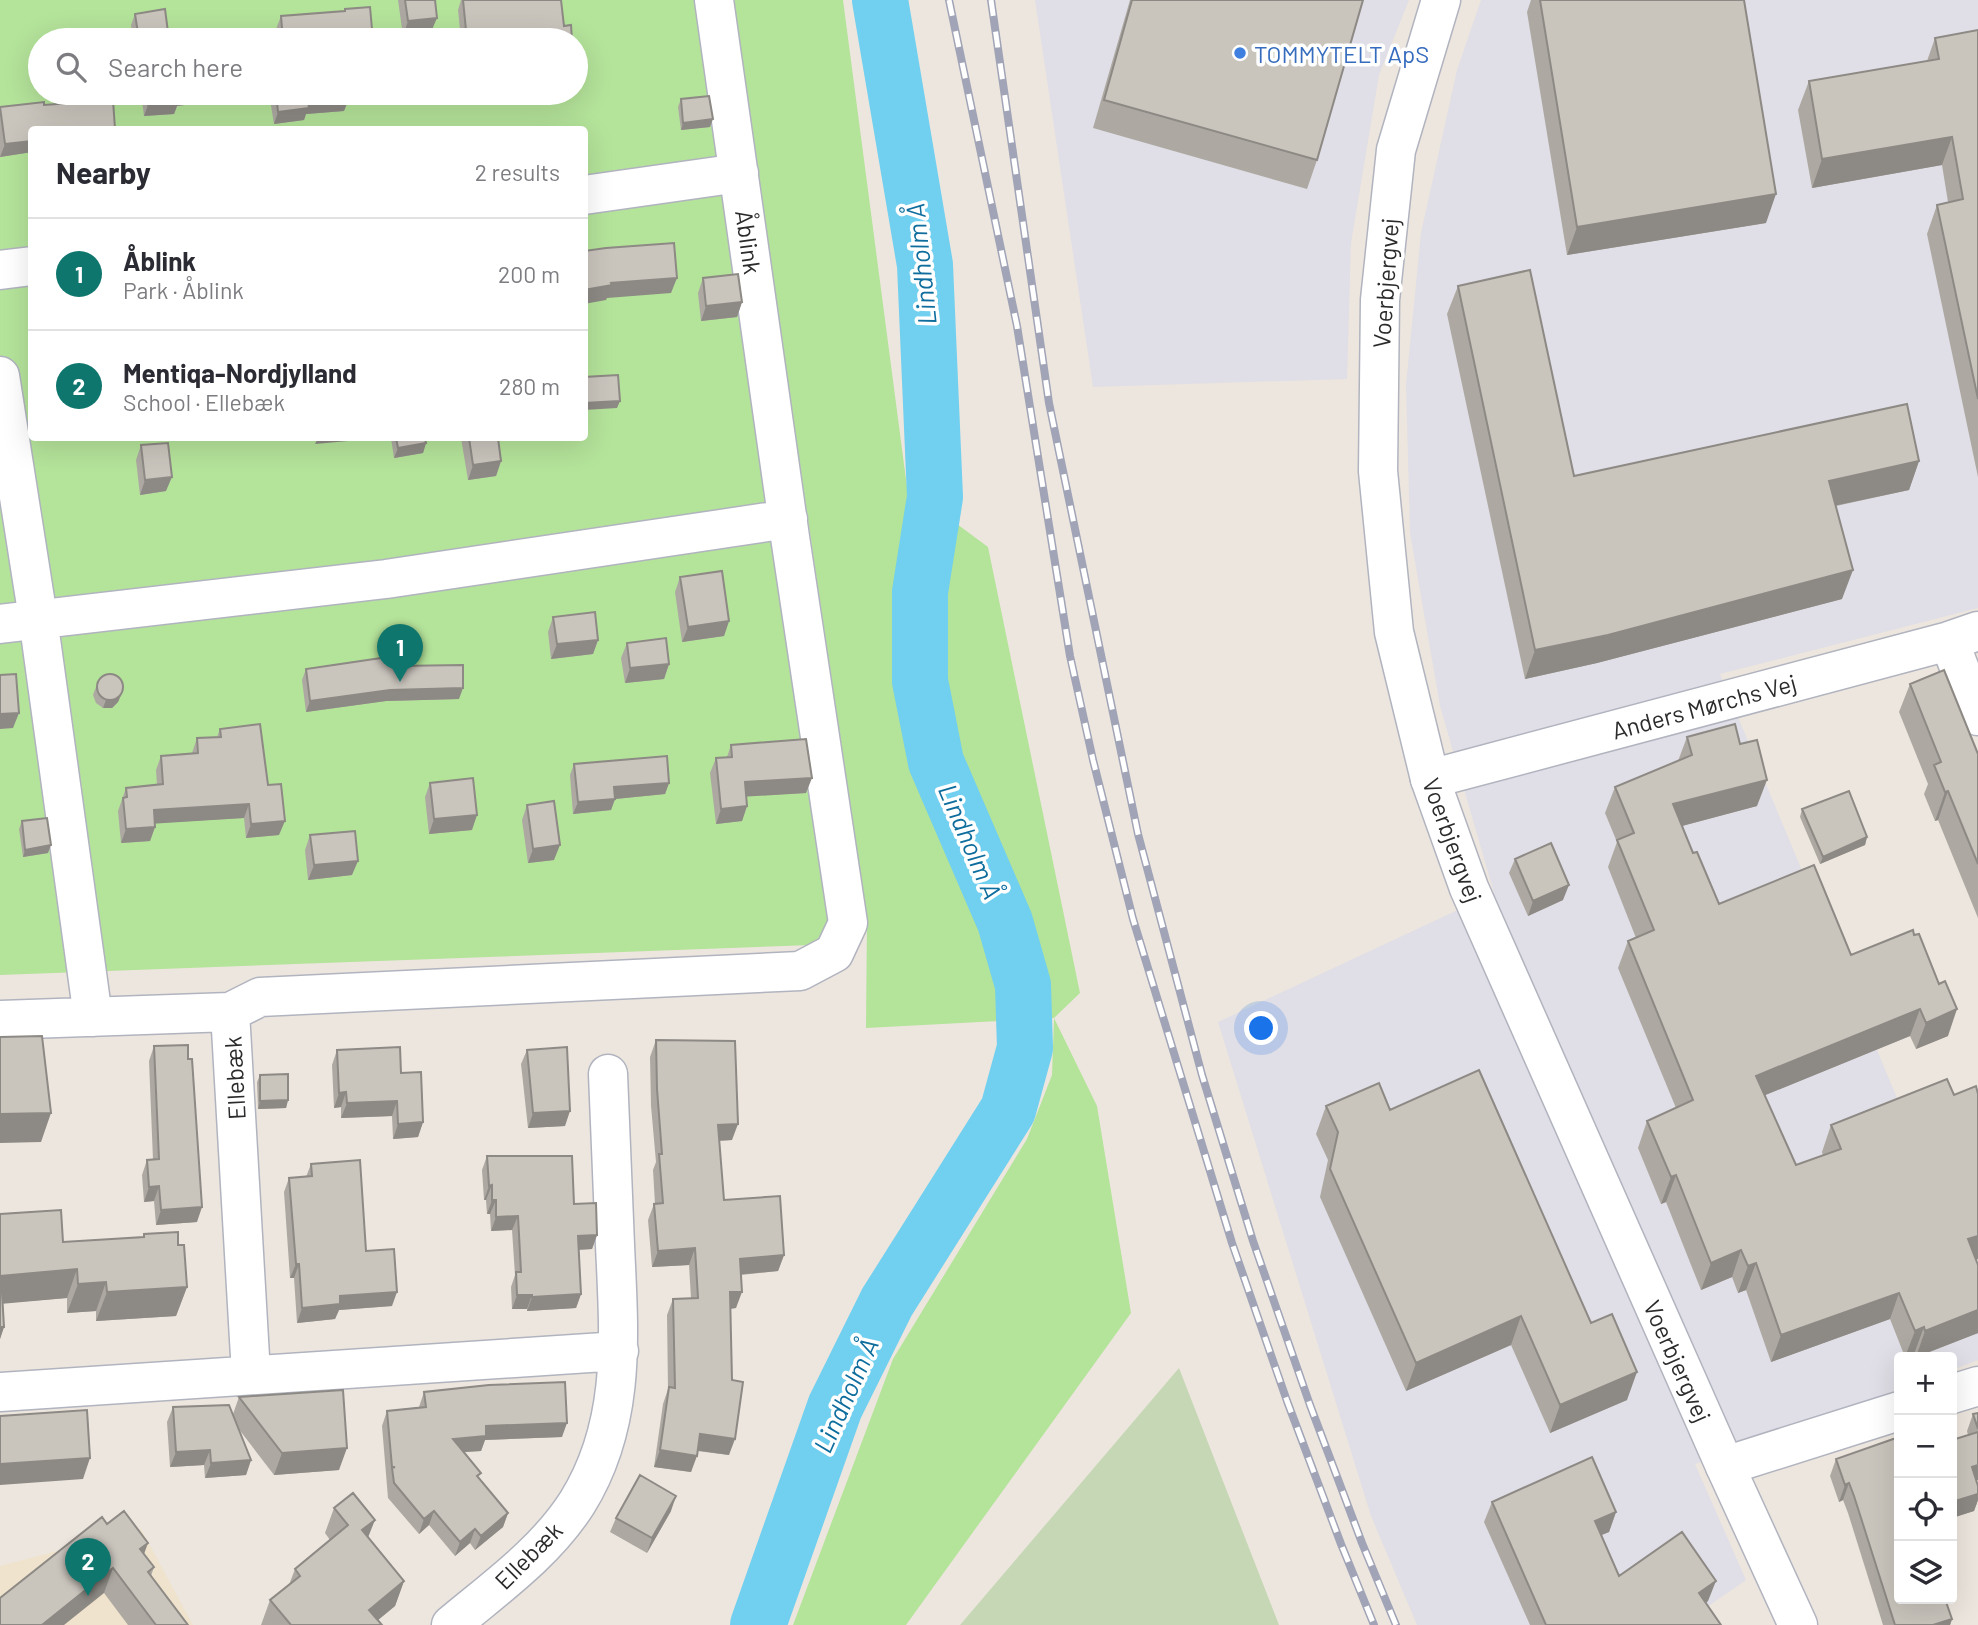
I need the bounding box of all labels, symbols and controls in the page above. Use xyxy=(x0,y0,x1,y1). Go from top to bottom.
search box xyxy=(28,28,588,105)
place label: TOMMYTELT ApS xyxy=(1254,39,1429,68)
marker: TOMMYTELT ApS xyxy=(1232,45,1248,61)
icon: search xyxy=(52,48,90,86)
text: Search here xyxy=(108,51,243,82)
text: Nearby xyxy=(56,154,151,190)
text: 2 results xyxy=(475,158,560,186)
water label: Lindholm Å xyxy=(898,202,942,326)
street label: Åblink xyxy=(730,208,768,276)
street label: Voerbjergvej xyxy=(1366,217,1404,349)
text: Åblink xyxy=(123,245,196,276)
text: 1 xyxy=(75,260,83,288)
text: 200 m xyxy=(498,260,560,288)
text: Park · Åblink xyxy=(123,276,244,304)
text: Mentiqa-Nordjylland xyxy=(123,357,357,388)
text: 2 xyxy=(73,372,85,400)
text: 280 m xyxy=(499,372,560,400)
text: School · Ellebæk xyxy=(123,388,285,416)
pin: 1 xyxy=(377,624,423,682)
street label: Anders Mørchs Vej xyxy=(1608,667,1800,745)
street label: Voerbjergvej xyxy=(1417,774,1489,906)
water label: Lindholm Å xyxy=(933,779,1009,903)
your location xyxy=(1244,1011,1278,1045)
street label: Ellebæk xyxy=(217,1036,251,1120)
street label: Voerbjergvej xyxy=(1638,1296,1718,1426)
water label: Lindholm Å xyxy=(806,1333,884,1457)
map controls xyxy=(1894,1352,1957,1604)
button: + xyxy=(1894,1352,1957,1415)
button: − xyxy=(1894,1415,1957,1478)
button: locate xyxy=(1894,1478,1957,1541)
street label: Ellebæk xyxy=(488,1515,568,1595)
pin: 2 xyxy=(65,1538,111,1596)
button: layers xyxy=(1894,1541,1957,1604)

